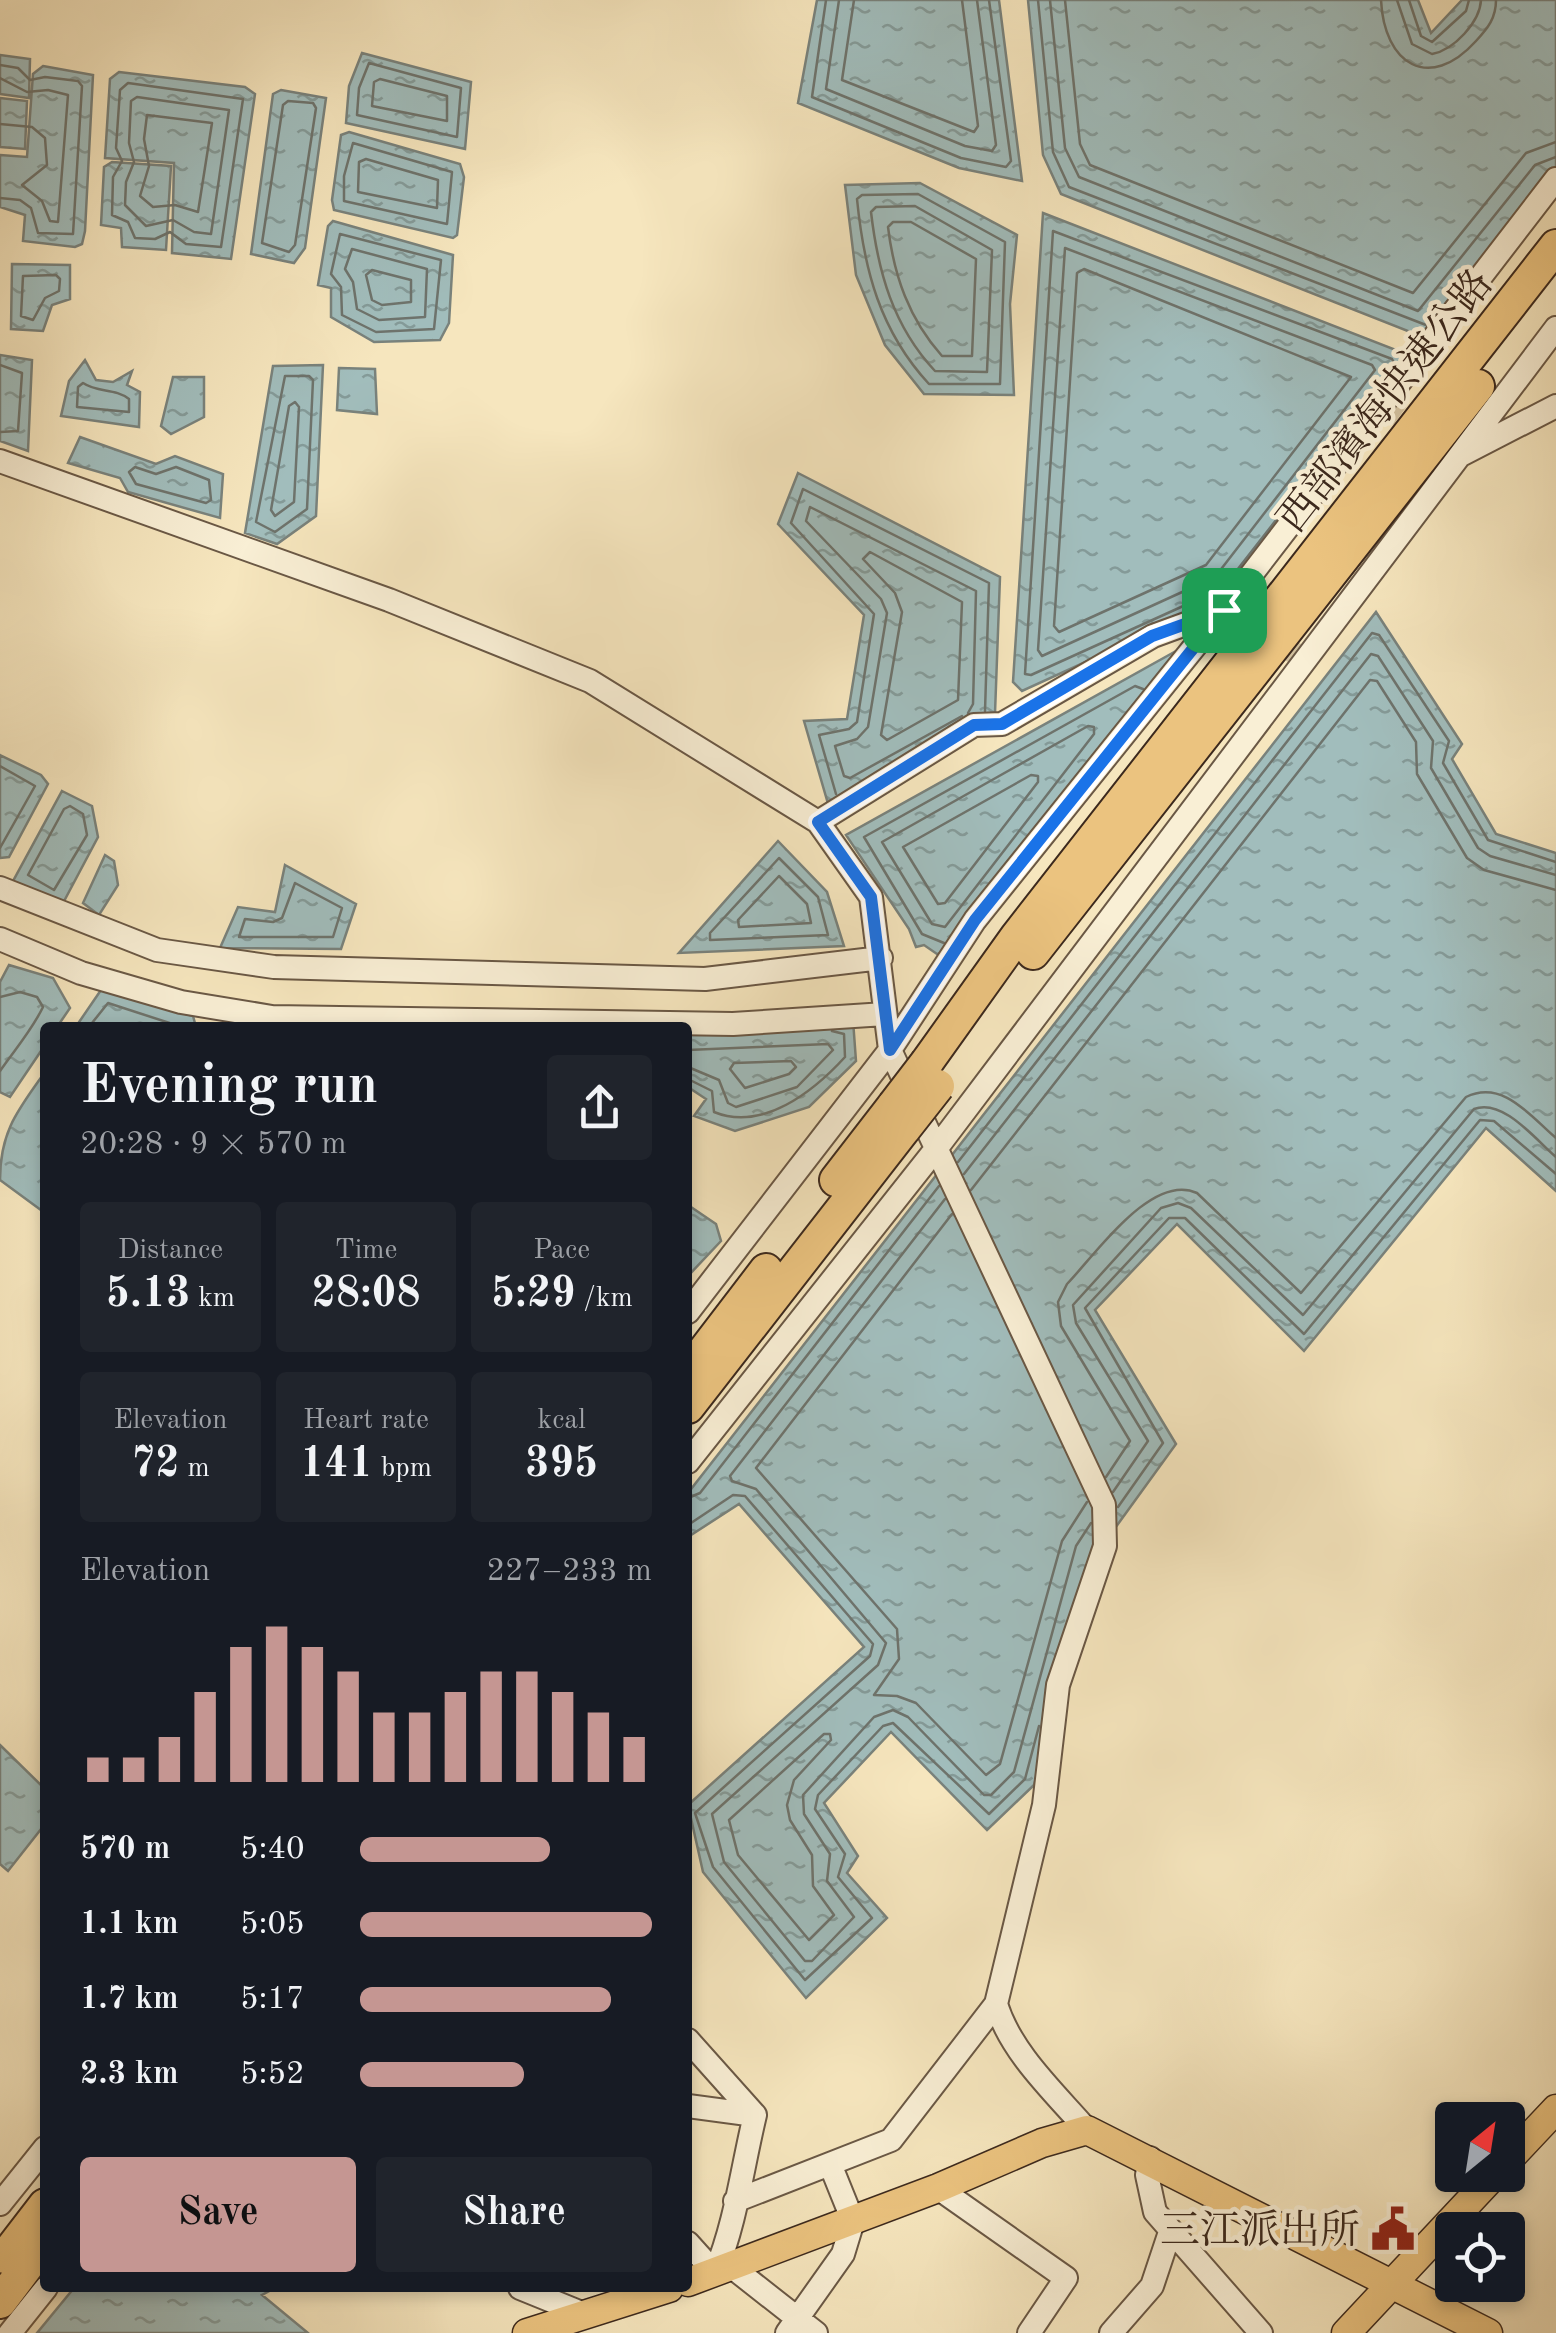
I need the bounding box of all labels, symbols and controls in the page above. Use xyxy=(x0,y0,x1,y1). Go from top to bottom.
street label: 西部濱海快速公路 xyxy=(1269,261,1501,541)
pin xyxy=(1182,568,1267,653)
icon: arrive xyxy=(1197,583,1252,638)
button: share xyxy=(547,1055,652,1160)
text: Evening run xyxy=(80,1060,378,1115)
text: 20:28 · 9 × 570 m xyxy=(80,1129,347,1161)
text: Distance xyxy=(118,1237,223,1265)
text: Time xyxy=(335,1237,397,1265)
text: Pace xyxy=(533,1237,590,1265)
text: 5.13 xyxy=(106,1274,190,1316)
text: 28:08 xyxy=(311,1274,421,1316)
text: 5:29 xyxy=(491,1274,575,1316)
text: km xyxy=(190,1285,235,1313)
text: /km xyxy=(575,1285,633,1313)
text: Elevation xyxy=(113,1407,227,1435)
text: Heart rate xyxy=(303,1407,429,1435)
text: kcal xyxy=(538,1407,586,1435)
text: 72 xyxy=(131,1444,180,1486)
text: 141 xyxy=(300,1444,373,1486)
text: 395 xyxy=(525,1444,598,1486)
text: m xyxy=(180,1455,210,1483)
text: bpm xyxy=(373,1455,432,1483)
text: Elevation xyxy=(80,1556,210,1588)
text: 227–233 m xyxy=(486,1556,652,1588)
text: 570 m xyxy=(80,1834,170,1866)
text: 5:40 xyxy=(240,1834,305,1866)
text: 1.1 km xyxy=(80,1909,179,1941)
text: 5:05 xyxy=(240,1909,305,1941)
text: 1.7 km xyxy=(80,1984,179,2016)
text: 5:17 xyxy=(240,1984,305,2016)
text: 2.3 km xyxy=(80,2059,179,2091)
text: 5:52 xyxy=(240,2059,305,2091)
north arrow xyxy=(1435,2102,1525,2192)
map controls xyxy=(1435,2102,1525,2302)
button: Save xyxy=(80,2157,356,2272)
button: Share xyxy=(376,2157,652,2272)
public building icon: 三江派出所 xyxy=(1369,2205,1417,2253)
place label: 三江派出所 xyxy=(1160,2209,1360,2253)
button: locate xyxy=(1435,2212,1525,2302)

